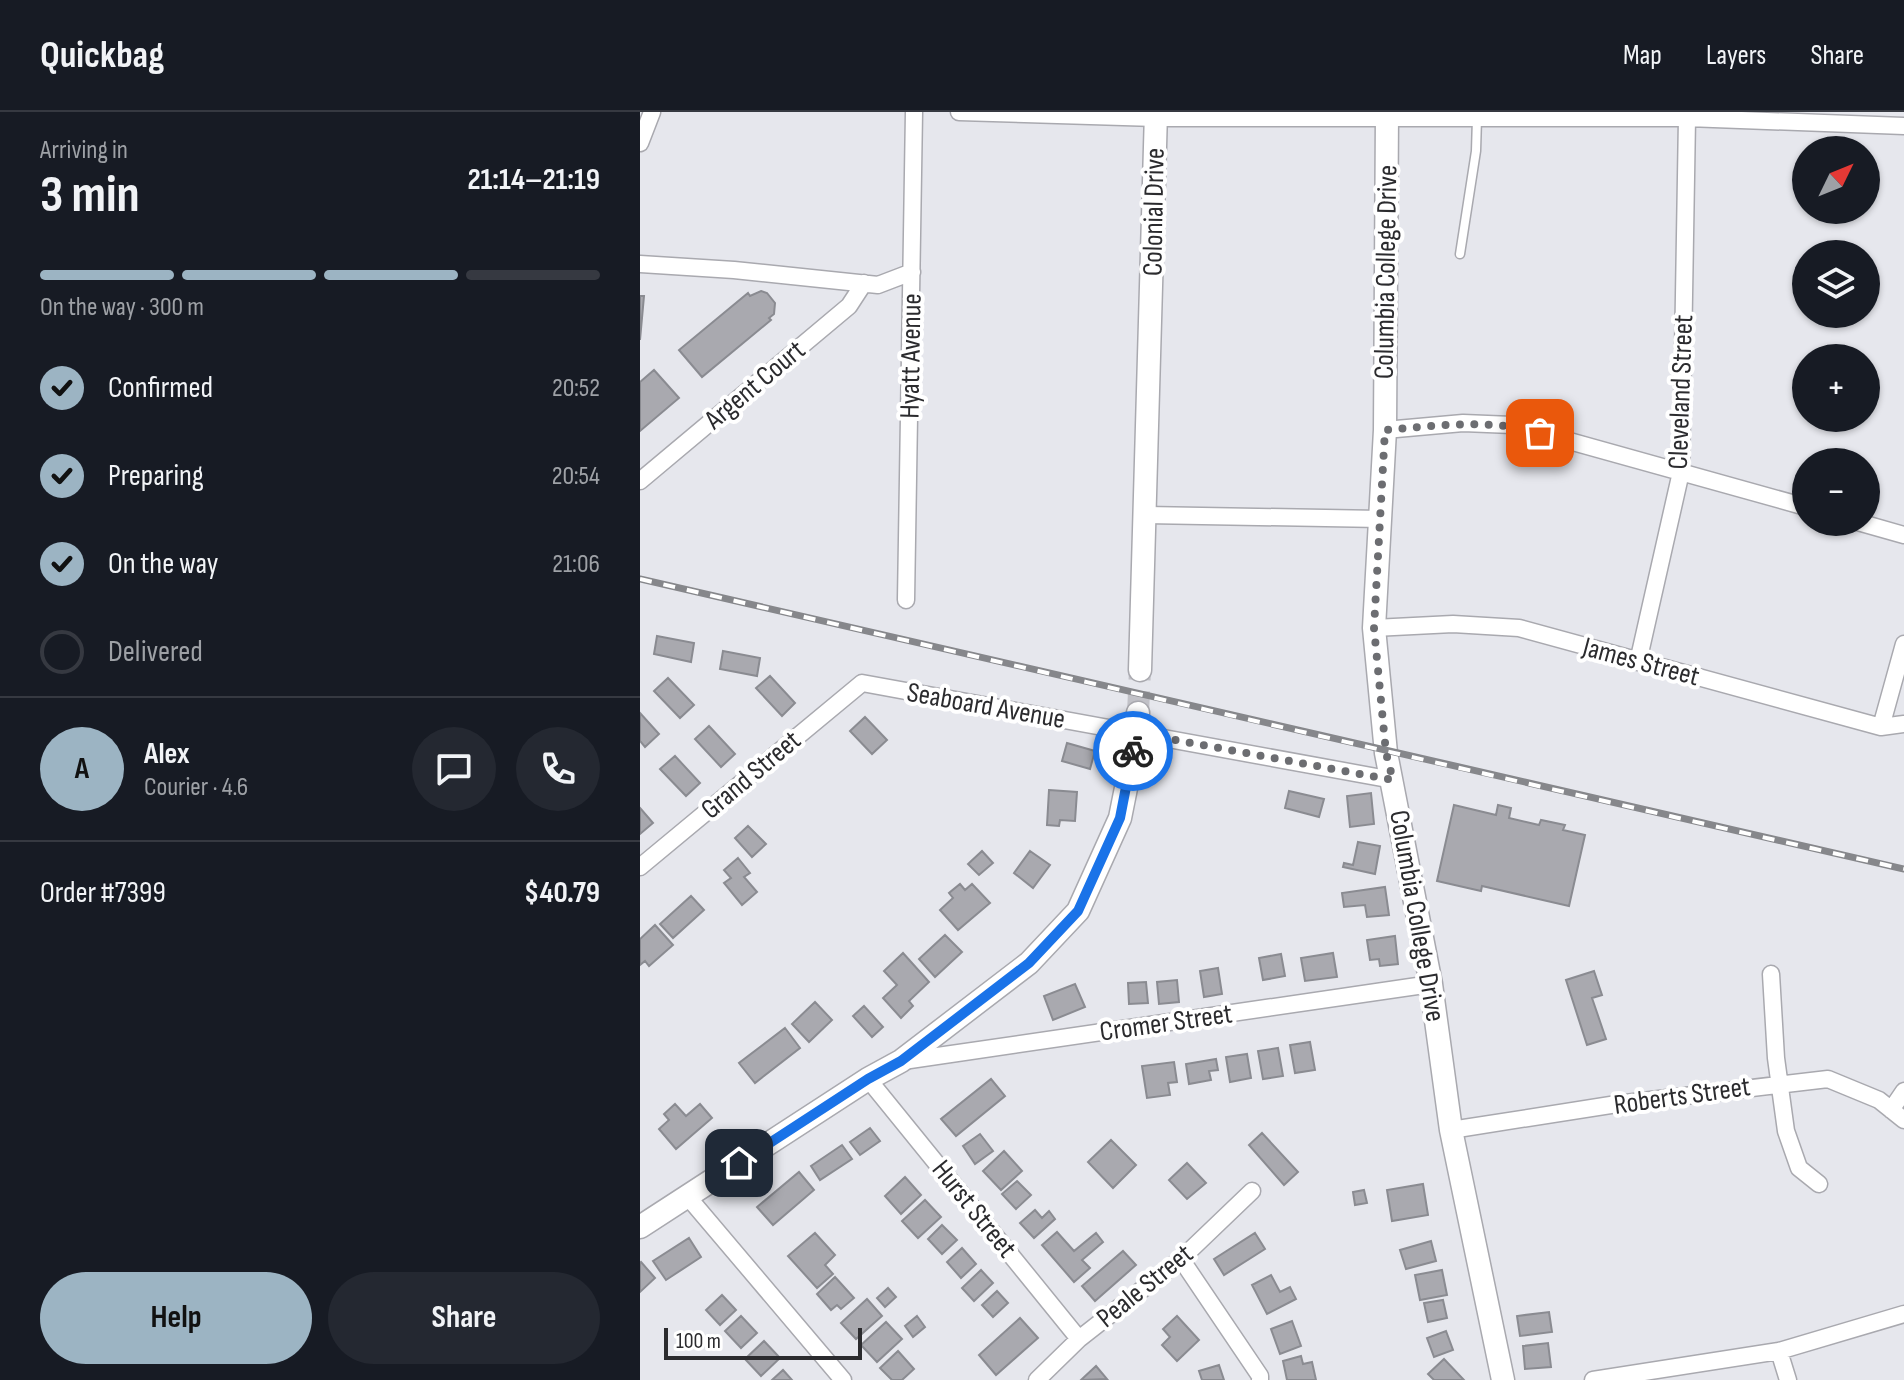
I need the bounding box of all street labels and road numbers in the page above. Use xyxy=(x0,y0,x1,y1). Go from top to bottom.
street label: Colonial Drive xyxy=(1136,148,1172,276)
street label: Columbia College Drive xyxy=(1368,165,1404,379)
street label: Hyatt Avenue xyxy=(893,293,929,419)
street label: Cleveland Street xyxy=(1662,314,1700,470)
street label: Argent Court xyxy=(697,334,812,437)
street label: James Street xyxy=(1578,630,1703,693)
street label: Seaboard Avenue xyxy=(904,676,1068,736)
street label: Grand Street xyxy=(695,724,807,826)
street label: Columbia College Drive xyxy=(1382,808,1452,1024)
street label: Cromer Street xyxy=(1098,997,1234,1049)
street label: Roberts Street xyxy=(1612,1070,1752,1122)
street label: Hurst Street xyxy=(925,1154,1023,1264)
street label: Peale Street xyxy=(1090,1237,1200,1335)

